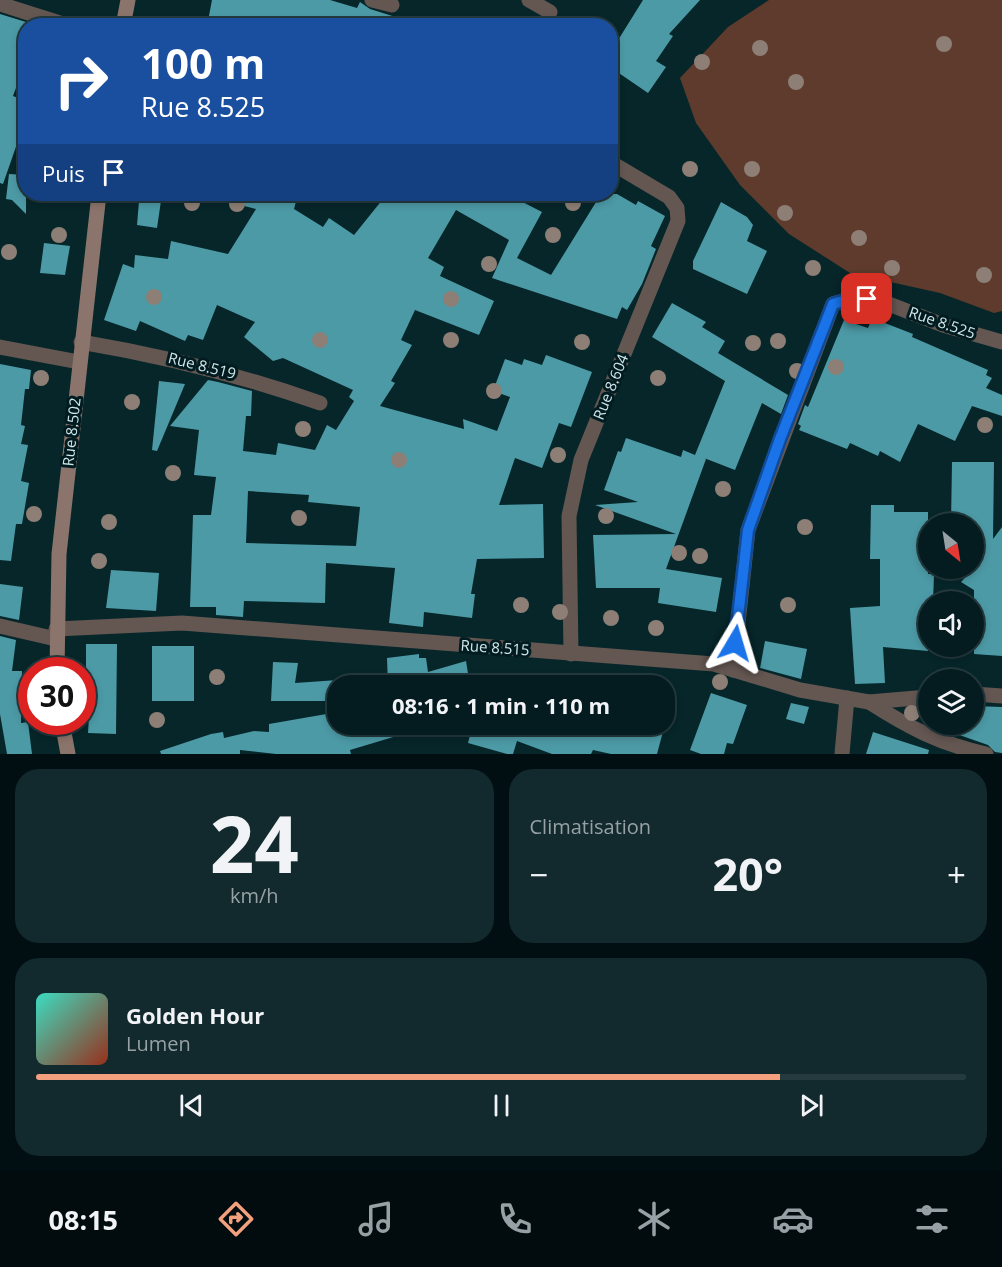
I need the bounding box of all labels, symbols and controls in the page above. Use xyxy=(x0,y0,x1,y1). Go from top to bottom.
text: 100 m xyxy=(141,34,265,91)
icon: right xyxy=(42,42,120,120)
text: Rue 8.525 xyxy=(141,88,265,125)
icon: arrive xyxy=(97,156,130,189)
text: Puis xyxy=(42,158,85,188)
pin xyxy=(841,273,892,324)
icon: arrive xyxy=(850,282,883,315)
street label: Rue 8.525 xyxy=(906,301,978,343)
street label: Rue 8.519 xyxy=(166,347,238,383)
street label: Rue 8.604 xyxy=(588,350,632,422)
street label: Rue 8.502 xyxy=(57,397,85,467)
north arrow xyxy=(918,513,984,579)
map controls xyxy=(918,513,984,735)
button: sound xyxy=(918,591,984,657)
position arrow xyxy=(703,611,767,675)
street label: Rue 8.515 xyxy=(460,635,530,659)
speed limit sign: 30 xyxy=(18,657,96,735)
button: layers xyxy=(918,669,984,735)
text: 08:16 · 1 min · 110 m xyxy=(392,690,610,720)
text: 24 xyxy=(210,790,299,896)
text: Climatisation xyxy=(530,813,651,840)
text: 20° xyxy=(712,843,783,904)
text: − xyxy=(530,852,548,897)
text: + xyxy=(947,852,966,897)
text: km/h xyxy=(230,882,279,909)
text: Golden Hour xyxy=(126,1000,264,1030)
text: Lumen xyxy=(126,1030,191,1057)
icon: previous xyxy=(175,1089,208,1122)
icon: pause xyxy=(485,1089,518,1122)
icon: next xyxy=(795,1089,828,1122)
icon: directions xyxy=(215,1198,257,1240)
icon: music xyxy=(355,1198,397,1240)
icon: phone xyxy=(494,1198,536,1240)
icon: climate xyxy=(633,1198,675,1240)
icon: car xyxy=(772,1198,814,1240)
icon: filters xyxy=(911,1198,953,1240)
text: 08:15 xyxy=(49,1201,118,1238)

